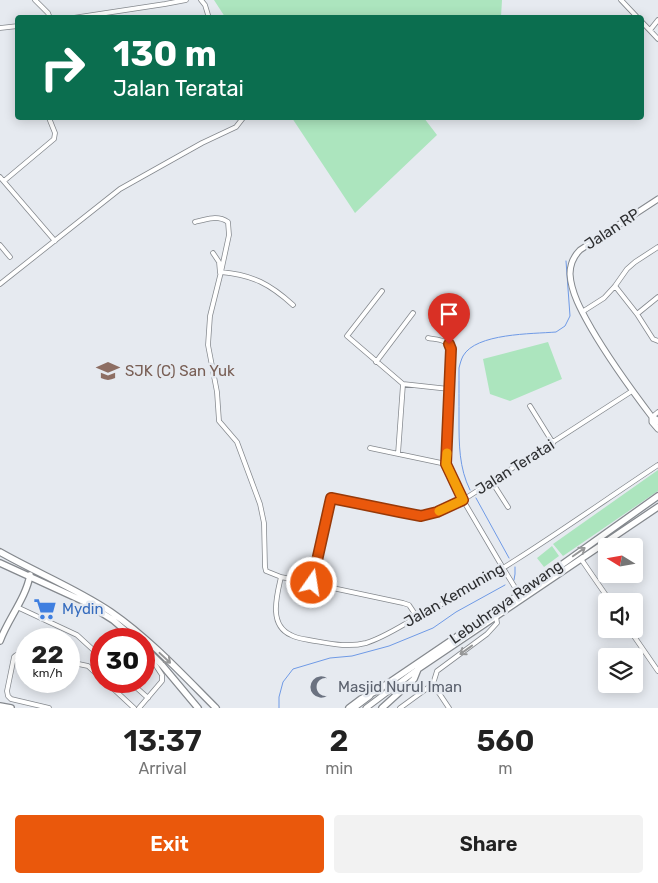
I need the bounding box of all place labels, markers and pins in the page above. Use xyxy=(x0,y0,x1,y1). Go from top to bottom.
pin xyxy=(428,293,470,344)
school or university icon: SJK (C) San Yuk xyxy=(95,358,121,384)
place label: SJK (C) San Yuk xyxy=(125,362,235,380)
supermarket icon: Mydin xyxy=(32,596,58,622)
place label: Mydin xyxy=(62,600,104,618)
mosque icon: Masjid Nurul Iman xyxy=(308,674,334,700)
place label: Masjid Nurul Iman xyxy=(338,678,462,696)

